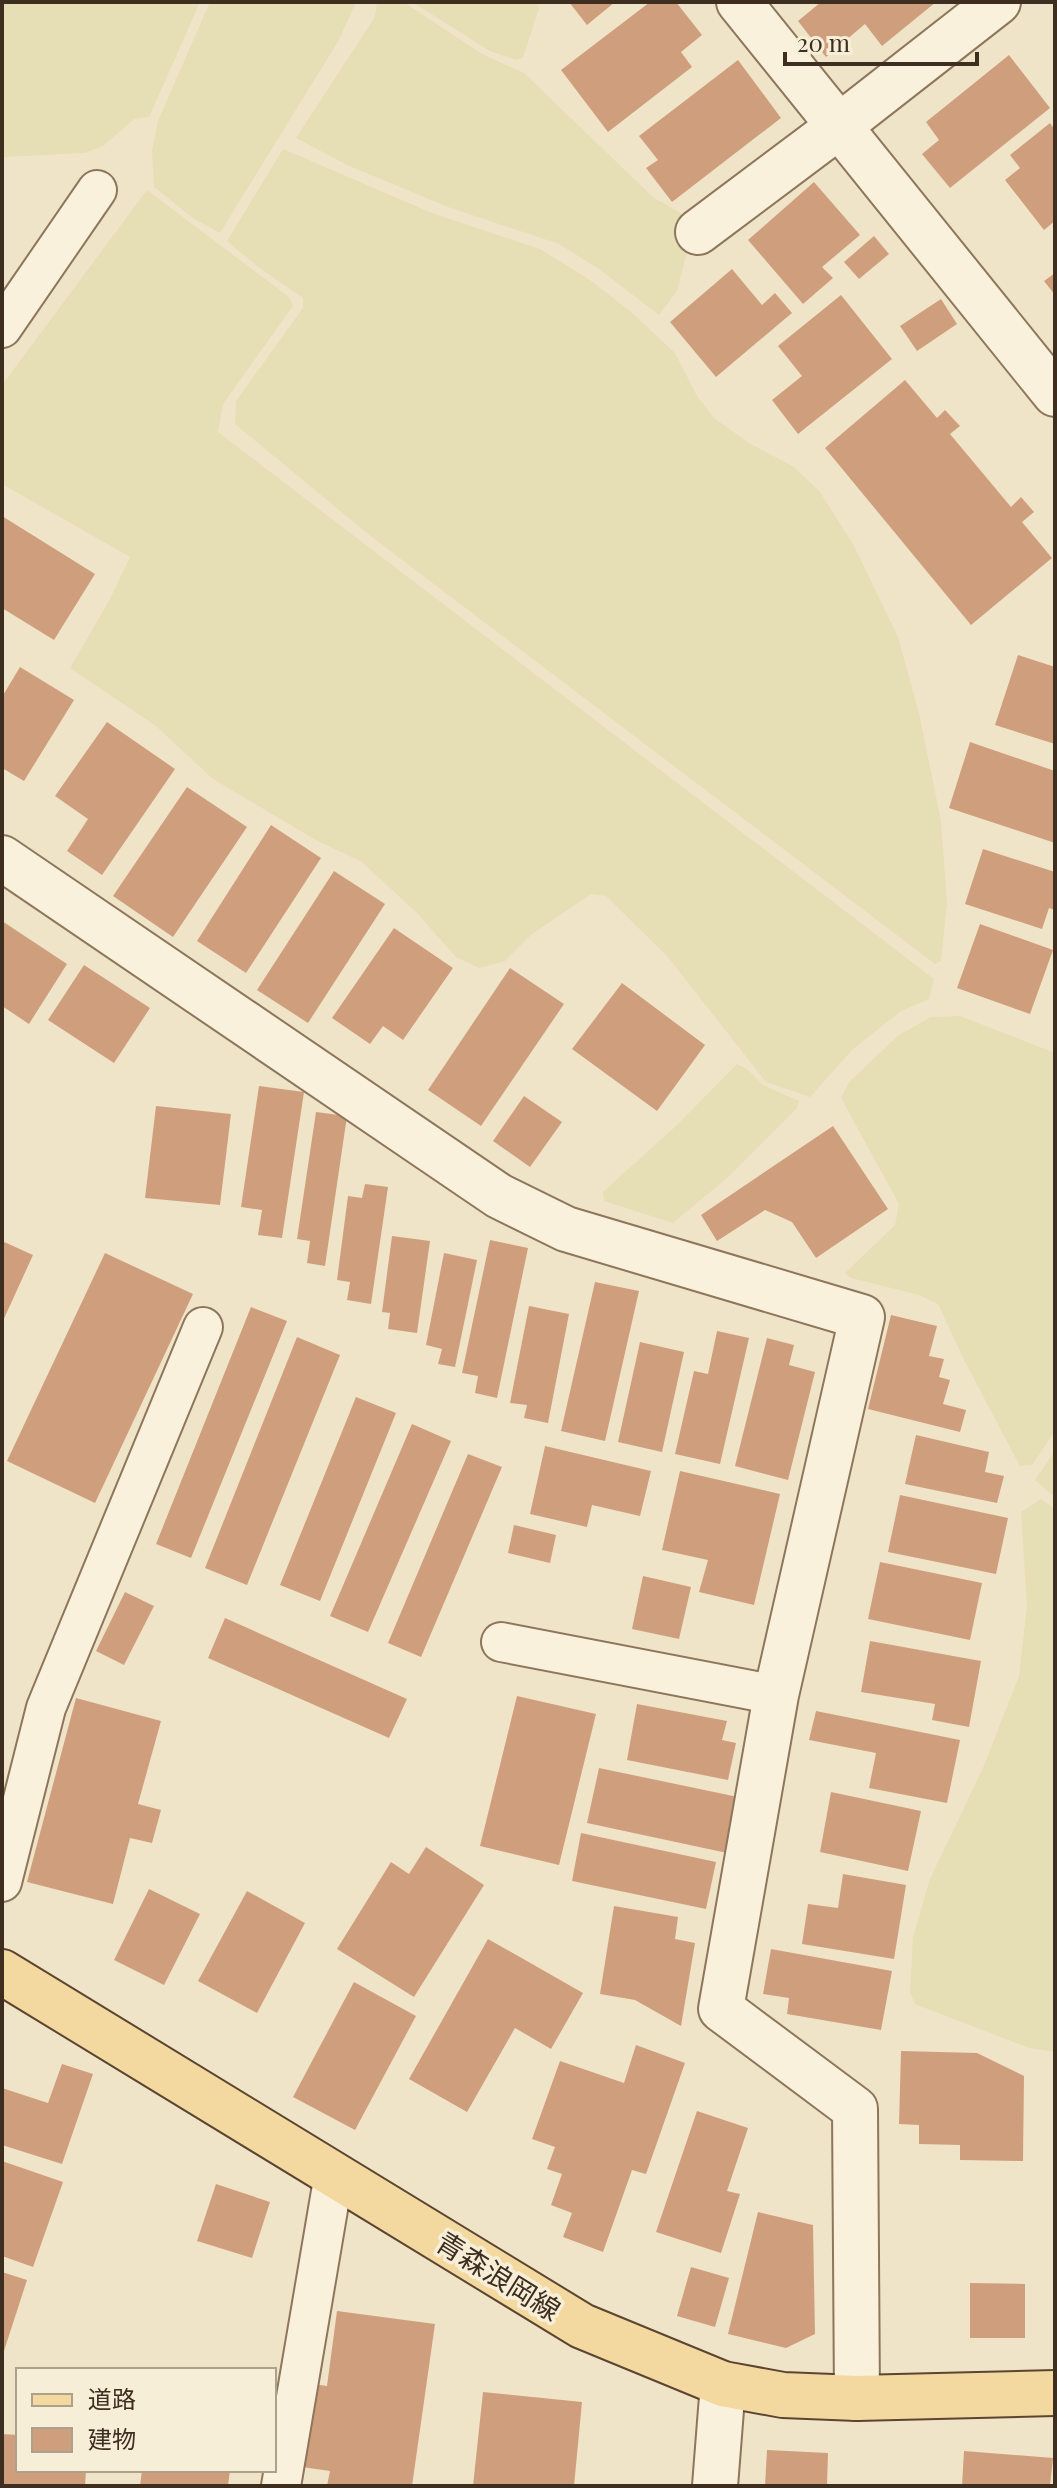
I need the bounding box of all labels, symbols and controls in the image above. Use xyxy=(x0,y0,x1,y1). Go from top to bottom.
scale bar xyxy=(785,16,977,66)
text: 20 m xyxy=(797,26,850,58)
street label: 青森浪岡線 xyxy=(430,2222,568,2328)
legend xyxy=(16,2368,276,2472)
text: 道路 xyxy=(88,2382,136,2414)
text: 建物 xyxy=(88,2422,136,2454)

